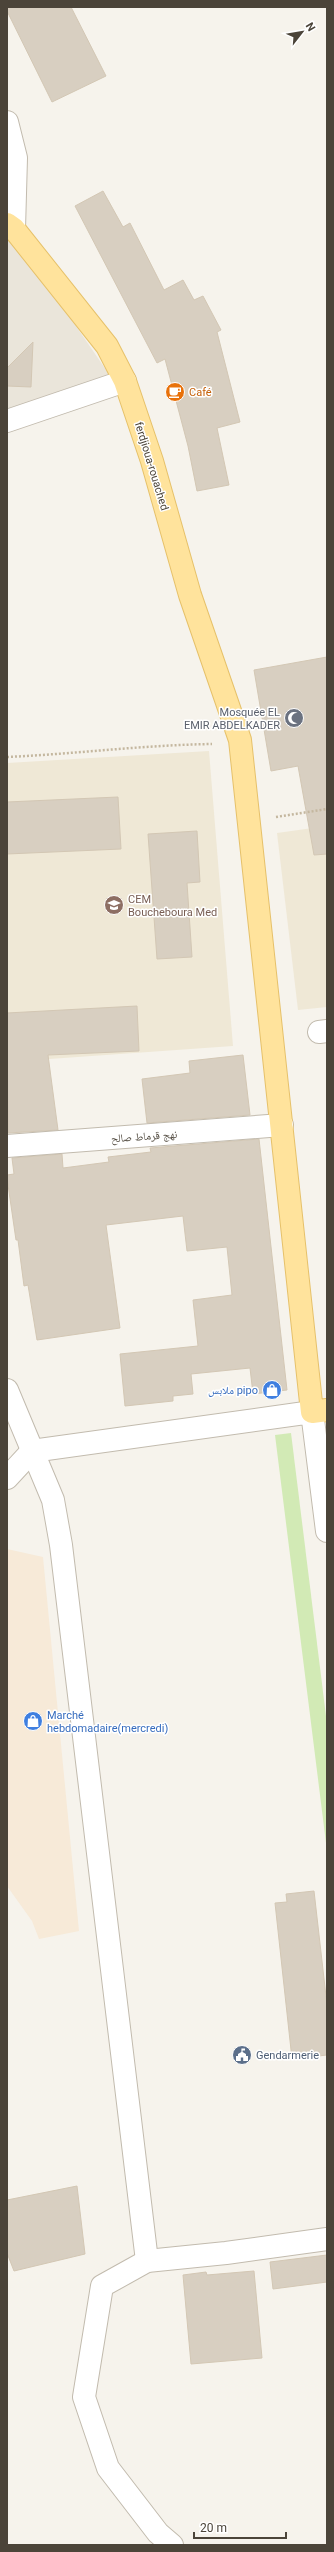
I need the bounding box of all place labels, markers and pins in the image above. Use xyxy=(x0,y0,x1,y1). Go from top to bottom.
cafe icon: Café xyxy=(164,381,186,403)
place label: Café xyxy=(189,386,212,399)
place label: Mosquée EL EMIR ABDELKADER xyxy=(184,706,280,732)
mosque icon: Mosquée EL EMIR ABDELKADER xyxy=(283,707,305,729)
place label: CEM Boucheboura Med xyxy=(128,893,217,919)
school or university icon: CEM Boucheboura Med xyxy=(103,894,125,916)
shop icon: ملابس pipo xyxy=(261,1379,283,1401)
place label: ملابس pipo xyxy=(208,1384,258,1397)
place label: Marché hebdomadaire(mercredi) xyxy=(47,1709,168,1735)
shop icon: Marché hebdomadaire(mercredi) xyxy=(22,1710,44,1732)
public building icon: Gendarmerie xyxy=(231,2044,253,2066)
place label: Gendarmerie xyxy=(256,2049,319,2062)

